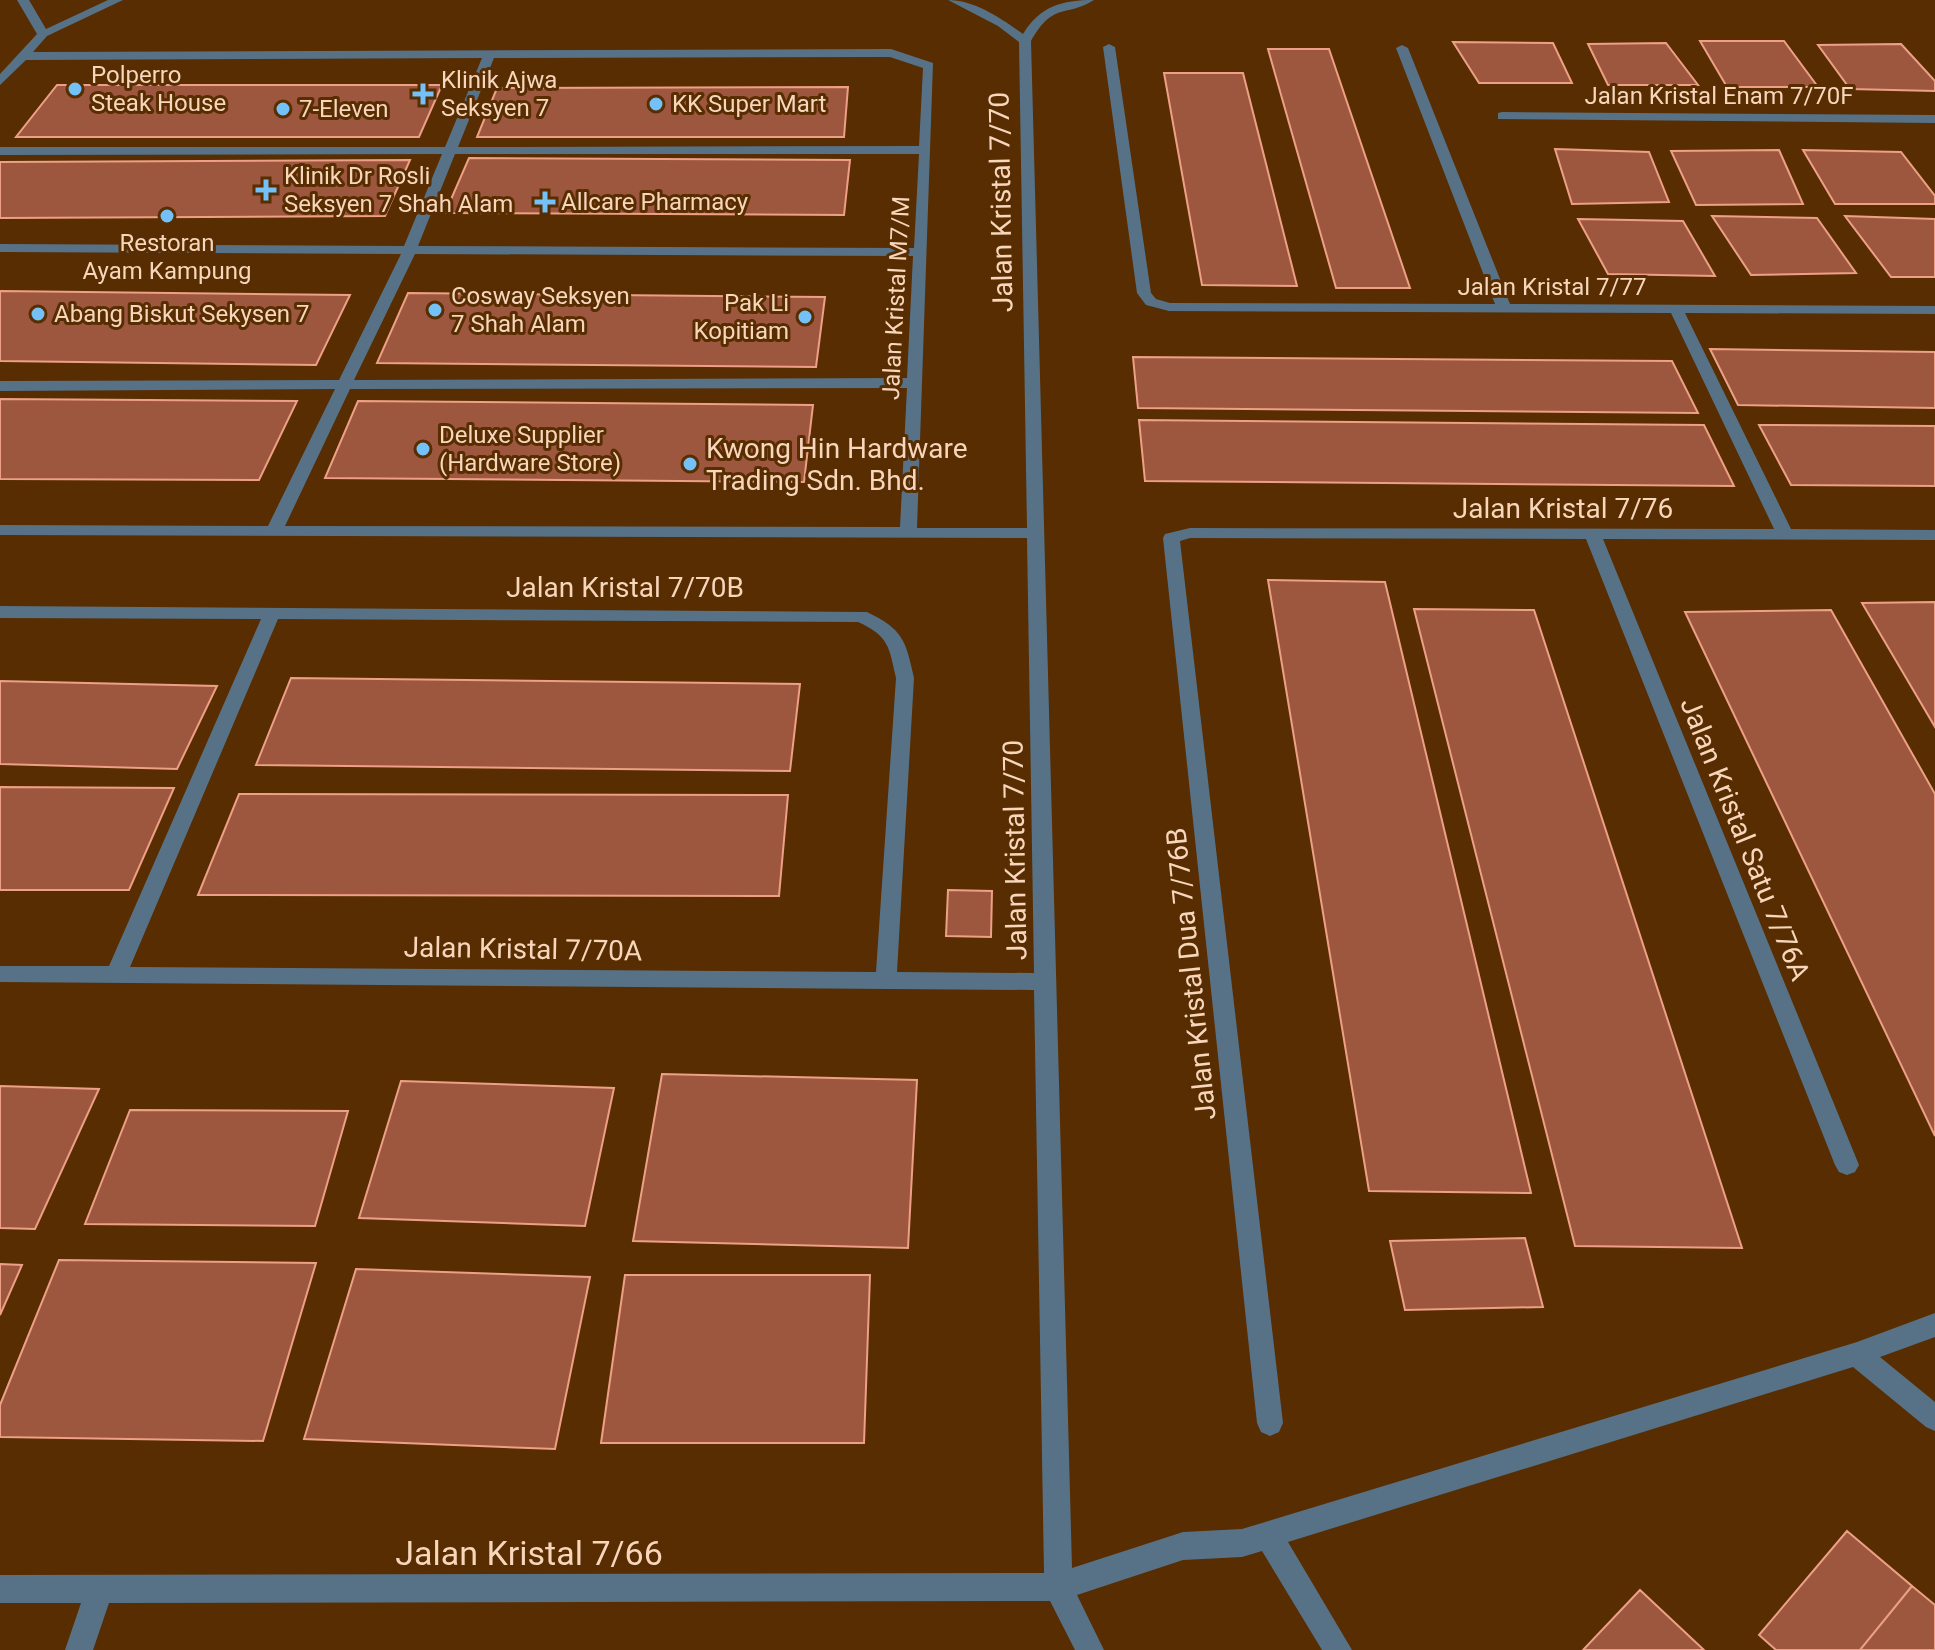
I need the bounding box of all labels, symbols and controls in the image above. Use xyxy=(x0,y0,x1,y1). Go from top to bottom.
place label: Polperro Steak House xyxy=(91,61,226,117)
place label: Klinik Ajwa Seksyen 7 xyxy=(441,66,557,122)
marker: Polperro Steak House xyxy=(66,80,84,98)
street label: Jalan Kristal Enam 7/70F xyxy=(1584,82,1854,110)
marker: Klinik Ajwa Seksyen 7 xyxy=(412,83,434,105)
place label: KK Super Mart xyxy=(672,90,827,118)
street label: Jalan Kristal 7/70 xyxy=(983,92,1019,312)
place label: 7-Eleven xyxy=(299,95,389,123)
marker: KK Super Mart xyxy=(647,95,665,113)
marker: 7-Eleven xyxy=(274,100,292,118)
place label: Klinik Dr Rosli Seksyen 7 Shah Alam xyxy=(284,162,513,218)
marker: Klinik Dr Rosli Seksyen 7 Shah Alam xyxy=(255,179,277,201)
place label: Allcare Pharmacy xyxy=(561,188,749,216)
marker: Allcare Pharmacy xyxy=(536,193,554,211)
street label: Jalan Kristal M7/M xyxy=(877,196,915,400)
marker: Restoran Ayam Kampung xyxy=(158,207,176,225)
place label: Restoran Ayam Kampung xyxy=(83,229,251,285)
street label: Jalan Kristal 7/77 xyxy=(1458,273,1646,301)
place label: Cosway Seksyen 7 Shah Alam xyxy=(451,282,630,338)
place label: Pak Li Kopitiam xyxy=(693,289,789,345)
place label: Abang Biskut Sekysen 7 xyxy=(54,300,310,328)
marker: Cosway Seksyen 7 Shah Alam xyxy=(426,301,444,319)
marker: Abang Biskut Sekysen 7 xyxy=(29,305,47,323)
marker: Pak Li Kopitiam xyxy=(796,308,814,326)
place label: Deluxe Supplier (Hardware Store) xyxy=(439,421,621,477)
place label: Kwong Hin Hardware Trading Sdn. Bhd. xyxy=(706,432,968,497)
marker: Deluxe Supplier (Hardware Store) xyxy=(414,440,432,458)
marker: Kwong Hin Hardware Trading Sdn. Bhd. xyxy=(681,455,699,473)
street label: Jalan Kristal 7/76 xyxy=(1453,492,1673,525)
street label: Jalan Kristal 7/70B xyxy=(506,571,744,604)
street label: Jalan Kristal Satu 7/76A xyxy=(1673,693,1817,985)
street label: Jalan Kristal 7/70 xyxy=(997,740,1033,960)
street label: Jalan Kristal Dua 7/76B xyxy=(1159,826,1223,1122)
street label: Jalan Kristal 7/70A xyxy=(403,930,643,968)
street label: Jalan Kristal 7/66 xyxy=(395,1533,663,1573)

